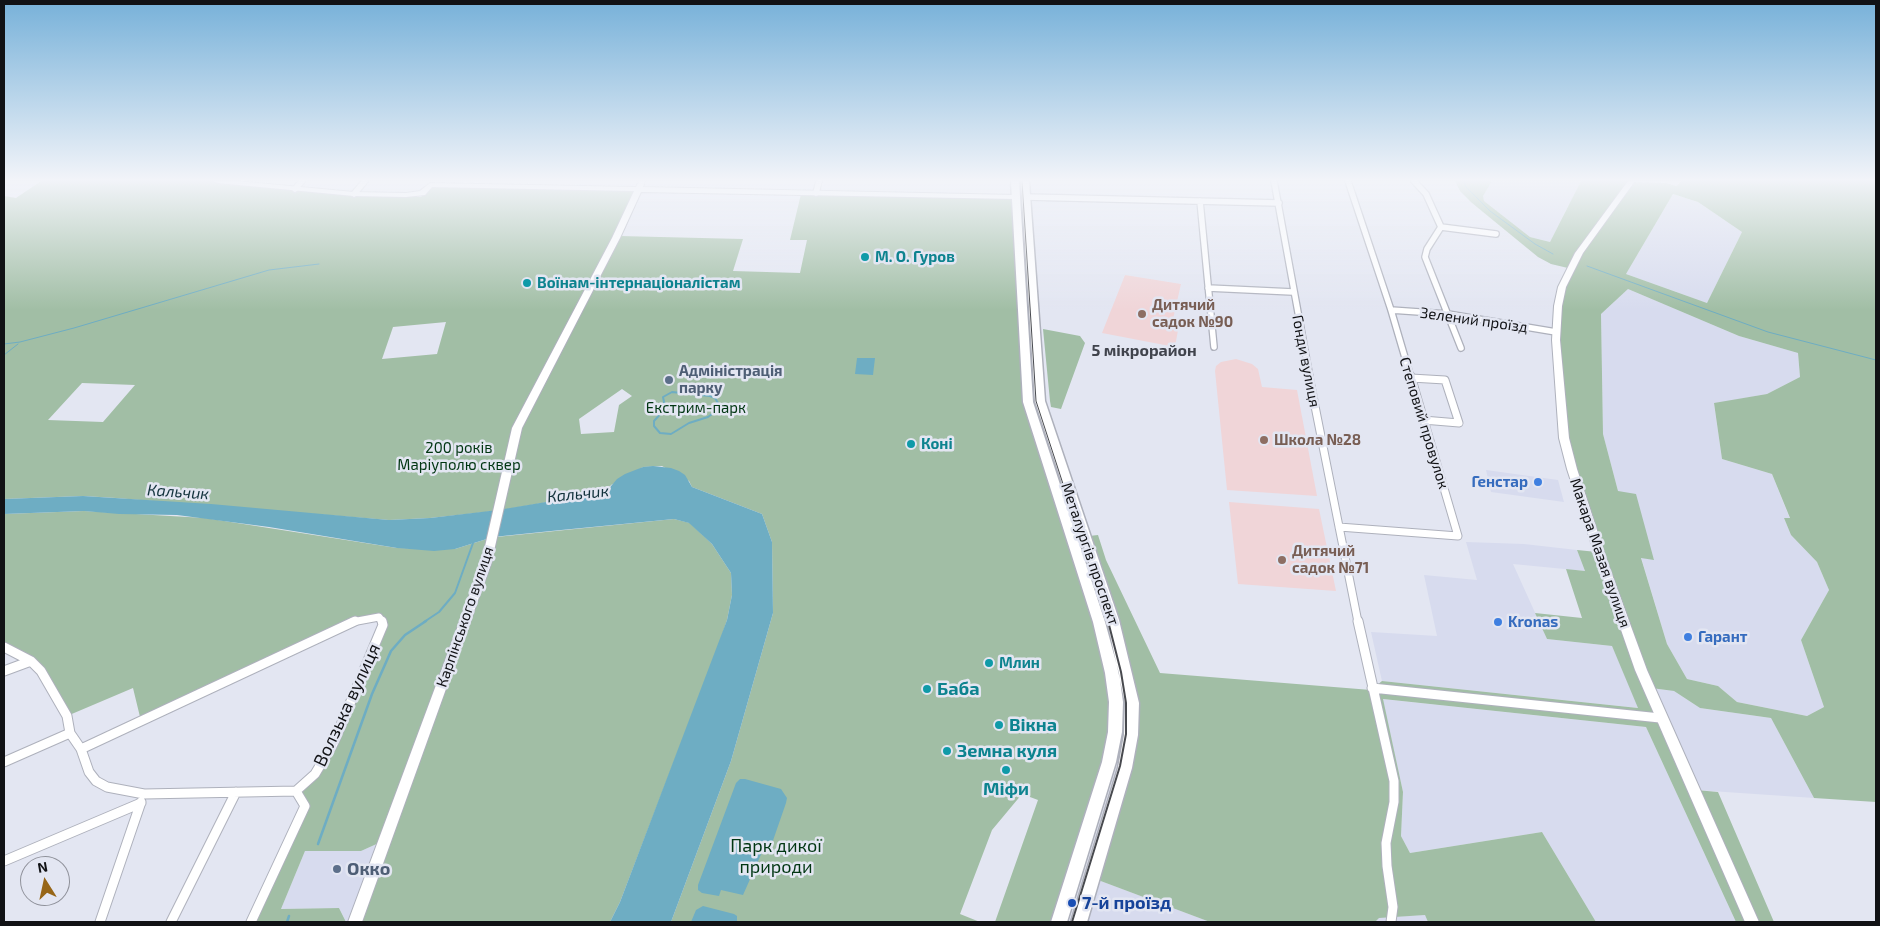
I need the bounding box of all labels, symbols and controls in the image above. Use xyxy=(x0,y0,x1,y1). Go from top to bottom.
place label: М. О. Гуров xyxy=(875,248,955,266)
marker: М. О. Гуров xyxy=(859,251,871,263)
place label: Воїнам-інтернаціоналістам xyxy=(537,274,740,292)
marker: Воїнам-інтернаціоналістам xyxy=(521,277,533,289)
place label: Дитячий садок №90 xyxy=(1152,296,1233,331)
street label: Зелений проїзд xyxy=(1419,304,1529,336)
marker: Дитячий садок №90 xyxy=(1136,308,1148,320)
street label: Гонди вулиця xyxy=(1288,313,1324,409)
district label: 5 мікрорайон xyxy=(1091,341,1197,361)
street label: Степовий провулок xyxy=(1395,355,1453,491)
place label: Адміністрація парку xyxy=(679,362,783,397)
marker: Адміністрація парку xyxy=(663,374,675,386)
park label: Екстрим-парк xyxy=(646,399,746,417)
place label: Школа №28 xyxy=(1274,431,1361,449)
marker: Школа №28 xyxy=(1258,434,1270,446)
place label: Коні xyxy=(921,435,953,453)
marker: Коні xyxy=(905,438,917,450)
park label: 200 років Маріуполю сквер xyxy=(397,439,521,474)
place label: Генстар xyxy=(1471,473,1528,491)
marker: Генстар xyxy=(1532,476,1544,488)
street label: Макара Мазая вулиця xyxy=(1566,476,1634,630)
water label: Кальчик xyxy=(146,480,210,504)
street label: Металургів проспект xyxy=(1057,480,1123,628)
water label: Кальчик xyxy=(546,481,610,507)
place label: Дитячий садок №71 xyxy=(1292,542,1369,577)
street label: Карпінського вулиця xyxy=(432,544,498,690)
marker: Дитячий садок №71 xyxy=(1276,554,1288,566)
place label: Kronas xyxy=(1508,613,1558,631)
marker: Kronas xyxy=(1492,616,1504,628)
place label: Гарант xyxy=(1698,628,1747,646)
marker: Гарант xyxy=(1682,631,1694,643)
street label: Волзька вулиця xyxy=(309,640,385,770)
place label: Млин xyxy=(999,654,1040,672)
marker: Млин xyxy=(983,657,995,669)
place label: Баба xyxy=(937,678,980,700)
marker: Баба xyxy=(921,683,933,695)
place label: Вікна xyxy=(1009,714,1057,736)
marker: Вікна xyxy=(993,719,1005,731)
place label: Земна куля xyxy=(957,740,1057,762)
marker: Земна куля xyxy=(941,745,953,757)
marker: Міфи xyxy=(1000,764,1012,776)
place label: Міфи xyxy=(983,778,1029,800)
park label: Парк дикої природи xyxy=(730,835,822,878)
north arrow xyxy=(20,856,70,906)
text: N xyxy=(36,857,49,876)
place label: Окко xyxy=(347,858,390,880)
marker: Окко xyxy=(331,863,343,875)
place label: 7-й проїзд xyxy=(1082,892,1171,914)
marker: 7-й проїзд xyxy=(1066,897,1078,909)

